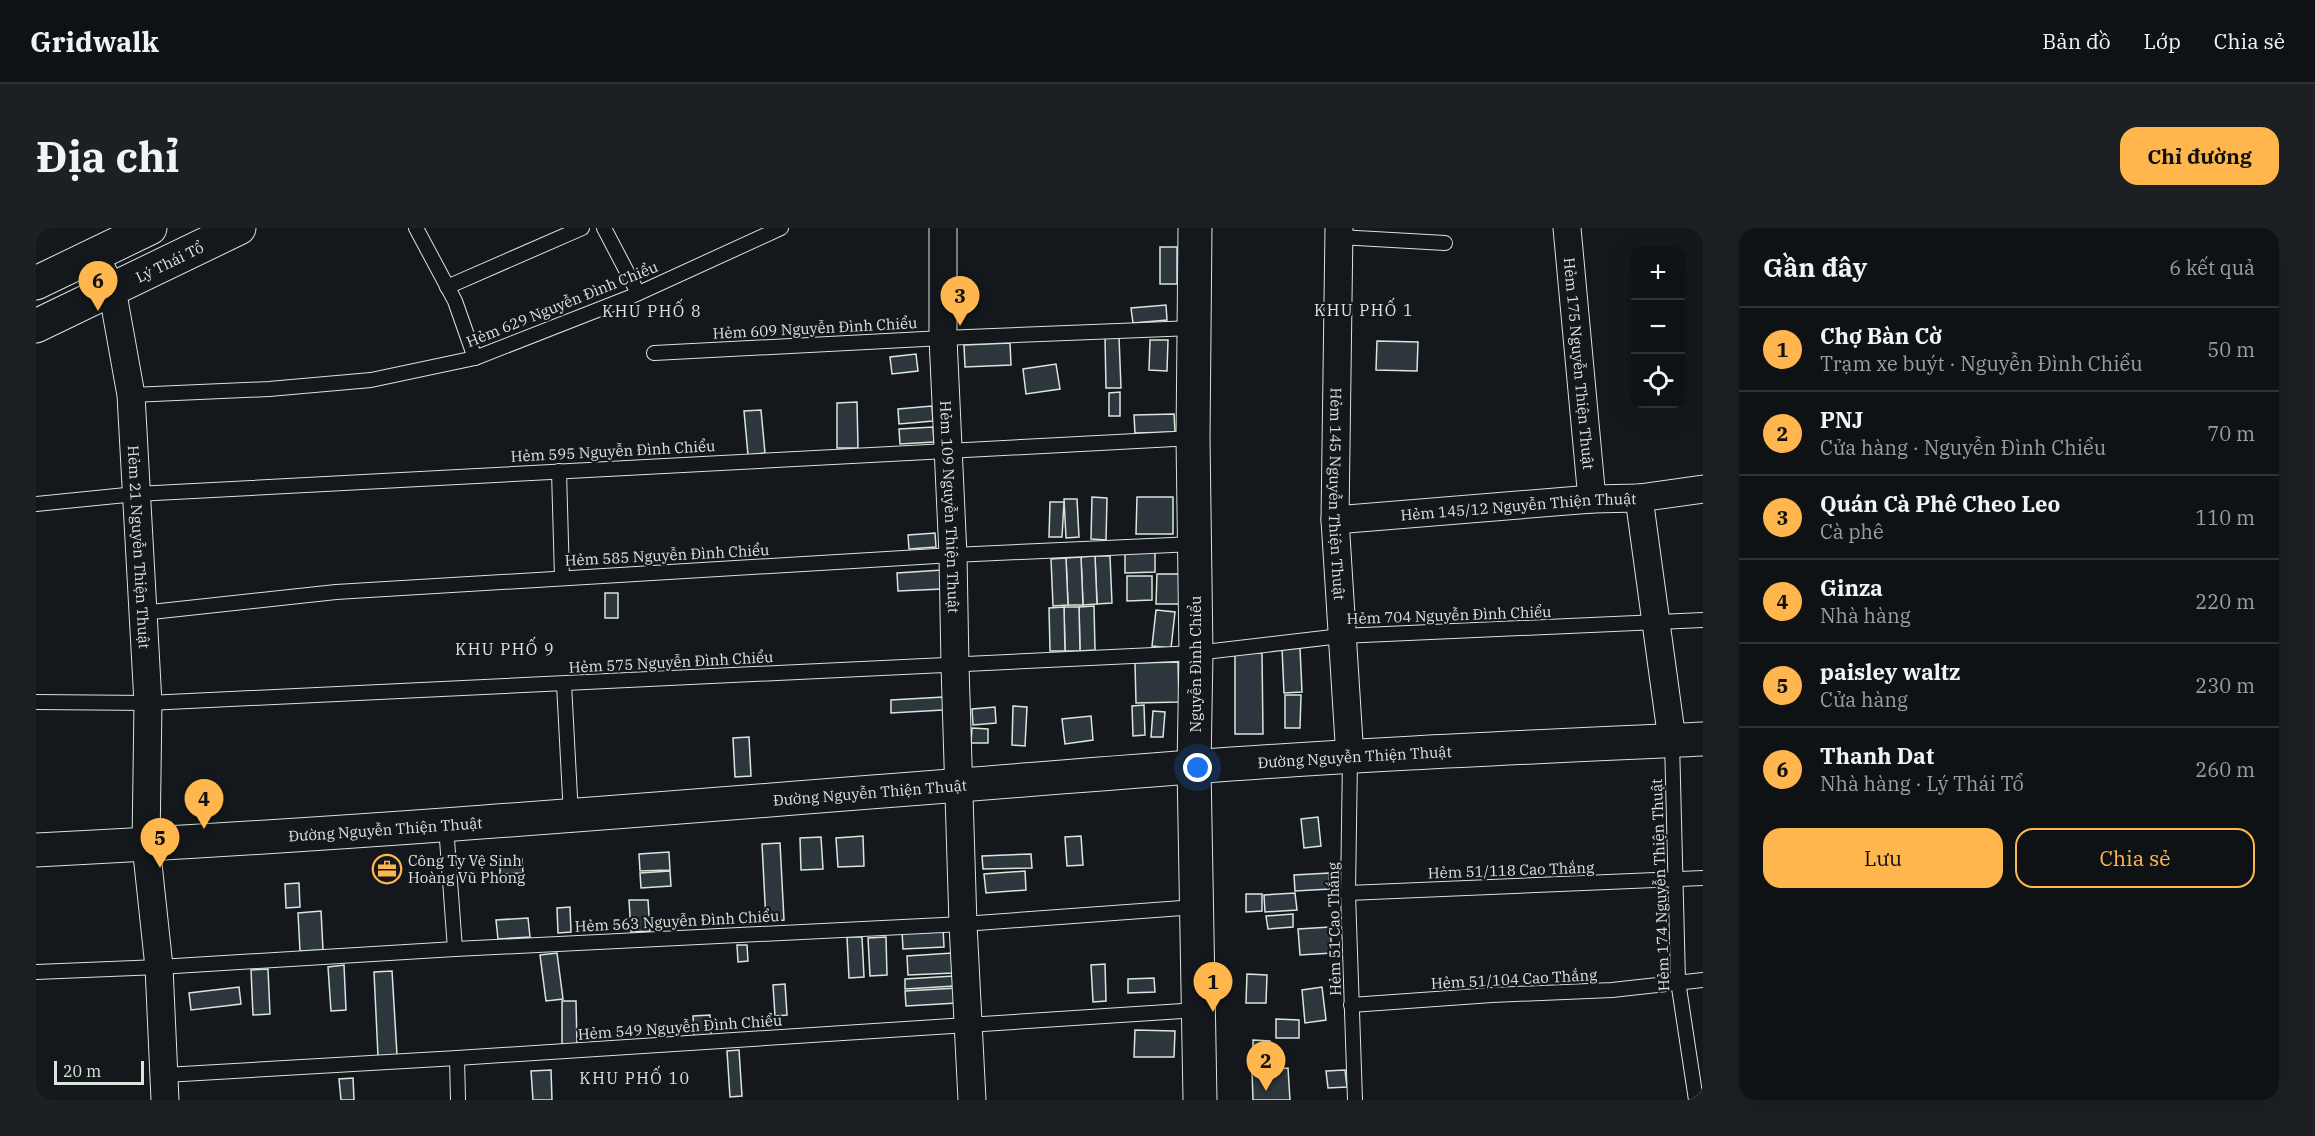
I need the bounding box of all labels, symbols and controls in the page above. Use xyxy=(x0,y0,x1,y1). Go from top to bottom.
text: Gridwalk xyxy=(30,23,159,60)
text: Bản đồ xyxy=(2042,27,2111,55)
text: Lớp xyxy=(2144,27,2181,55)
text: Chia sẻ xyxy=(2214,27,2285,55)
button: Chỉ đường xyxy=(2120,127,2279,185)
text: Địa chỉ xyxy=(36,129,179,184)
street label: Lý Thái Tổ xyxy=(132,237,206,286)
map controls xyxy=(1631,246,1685,408)
button: + xyxy=(1631,246,1685,300)
text: Gần đây xyxy=(1763,250,1867,284)
text: 6 kết quả xyxy=(2169,254,2255,281)
street label: Hẻm 629 Nguyễn Ðình Chiểu xyxy=(463,257,661,351)
street label: Hẻm 175 Nguyễn Thiện Thuật xyxy=(1560,257,1599,470)
pin: 6 xyxy=(78,262,118,311)
pin: 3 xyxy=(940,276,980,326)
district label: KHU PHỐ 1 xyxy=(1314,297,1414,320)
district label: KHU PHỐ 8 xyxy=(602,298,702,321)
button: − xyxy=(1631,300,1685,354)
street label: Hẻm 609 Nguyễn Ðình Chiểu xyxy=(712,313,918,343)
text: Chợ Bàn Cờ xyxy=(1820,321,1942,350)
text: 1 xyxy=(1777,336,1789,363)
text: 50 m xyxy=(2207,336,2255,363)
text: Trạm xe buýt · Nguyễn Đình Chiểu xyxy=(1820,350,2143,377)
button: locate xyxy=(1631,354,1685,408)
street label: Hẻm 145 Nguyễn Thiện Thuật xyxy=(1325,387,1350,601)
street label: Hẻm 109 Nguyễn Thiện Thuật xyxy=(936,400,964,613)
text: PNJ xyxy=(1820,405,1863,434)
text: 2 xyxy=(1777,420,1789,447)
text: 70 m xyxy=(2207,420,2255,447)
text: Cửa hàng · Nguyễn Đình Chiểu xyxy=(1820,434,2106,461)
street label: Hẻm 595 Nguyễn Ðình Chiểu xyxy=(510,436,716,466)
street label: Hẻm 21 Nguyễn Thiện Thuật xyxy=(124,445,154,649)
street label: Hẻm 145/12 Nguyễn Thiện Thuật xyxy=(1400,489,1637,524)
text: Quán Cà Phê Cheo Leo xyxy=(1820,489,2060,518)
text: 3 xyxy=(1777,504,1789,531)
text: 110 m xyxy=(2195,504,2255,531)
text: Cà phê xyxy=(1820,518,1884,545)
street label: Hẻm 585 Nguyễn Ðình Chiểu xyxy=(564,540,770,570)
text: Ginza xyxy=(1820,573,1883,602)
text: 4 xyxy=(1777,588,1789,615)
text: 220 m xyxy=(2195,588,2255,615)
street label: Nguyễn Đình Chiểu xyxy=(1186,596,1205,732)
street label: Hẻm 704 Nguyễn Đình Chiểu xyxy=(1346,602,1552,628)
text: Nhà hàng xyxy=(1820,602,1911,629)
district label: KHU PHỐ 9 xyxy=(455,636,555,659)
street label: Hẻm 575 Nguyễn Ðình Chiểu xyxy=(568,647,774,677)
text: paisley waltz xyxy=(1820,657,1960,686)
text: 5 xyxy=(1777,672,1789,699)
text: 230 m xyxy=(2195,672,2255,699)
text: Cửa hàng xyxy=(1820,686,1908,713)
street label: Đường Nguyễn Thiện Thuật xyxy=(1257,741,1452,772)
text: Thanh Dat xyxy=(1820,741,1934,770)
your location xyxy=(1183,753,1212,782)
text: 6 xyxy=(1777,756,1789,783)
text: 260 m xyxy=(2195,756,2255,783)
text: Nhà hàng · Lý Thái Tổ xyxy=(1820,770,2024,797)
street label: Đường Nguyễn Thiện Thuật xyxy=(772,775,968,809)
street label: Hẻm 174 Nguyễn Thiện Thuật xyxy=(1647,778,1673,992)
pin: 4 xyxy=(184,780,224,829)
street label: Đường Nguyễn Thiện Thuật xyxy=(288,813,483,845)
pin: 5 xyxy=(140,818,180,868)
button: Lưu xyxy=(1763,828,2003,888)
button: Chia sẻ xyxy=(2015,828,2255,888)
place label: Công Ty Vệ Sinh Hoàng Vũ Phong xyxy=(408,851,525,887)
office icon: Công Ty Vệ Sinh Hoàng Vũ Phong xyxy=(371,853,403,885)
street label: Hẻm 51/118 Cao Thắng xyxy=(1428,858,1594,882)
street label: Hẻm 51 Cao Thắng xyxy=(1323,862,1345,996)
street label: Hẻm 563 Nguyễn Ðình Chiểu xyxy=(574,906,780,936)
pin: 1 xyxy=(1194,962,1232,1012)
street label: Hẻm 51/104 Cao Thắng xyxy=(1430,965,1598,993)
street label: Hẻm 549 Nguyễn Ðình Chiểu xyxy=(577,1010,783,1044)
pin: 2 xyxy=(1246,1042,1286,1091)
scale bar xyxy=(54,1058,144,1086)
text: 20 m xyxy=(63,1061,101,1081)
district label: KHU PHỐ 10 xyxy=(579,1065,691,1088)

